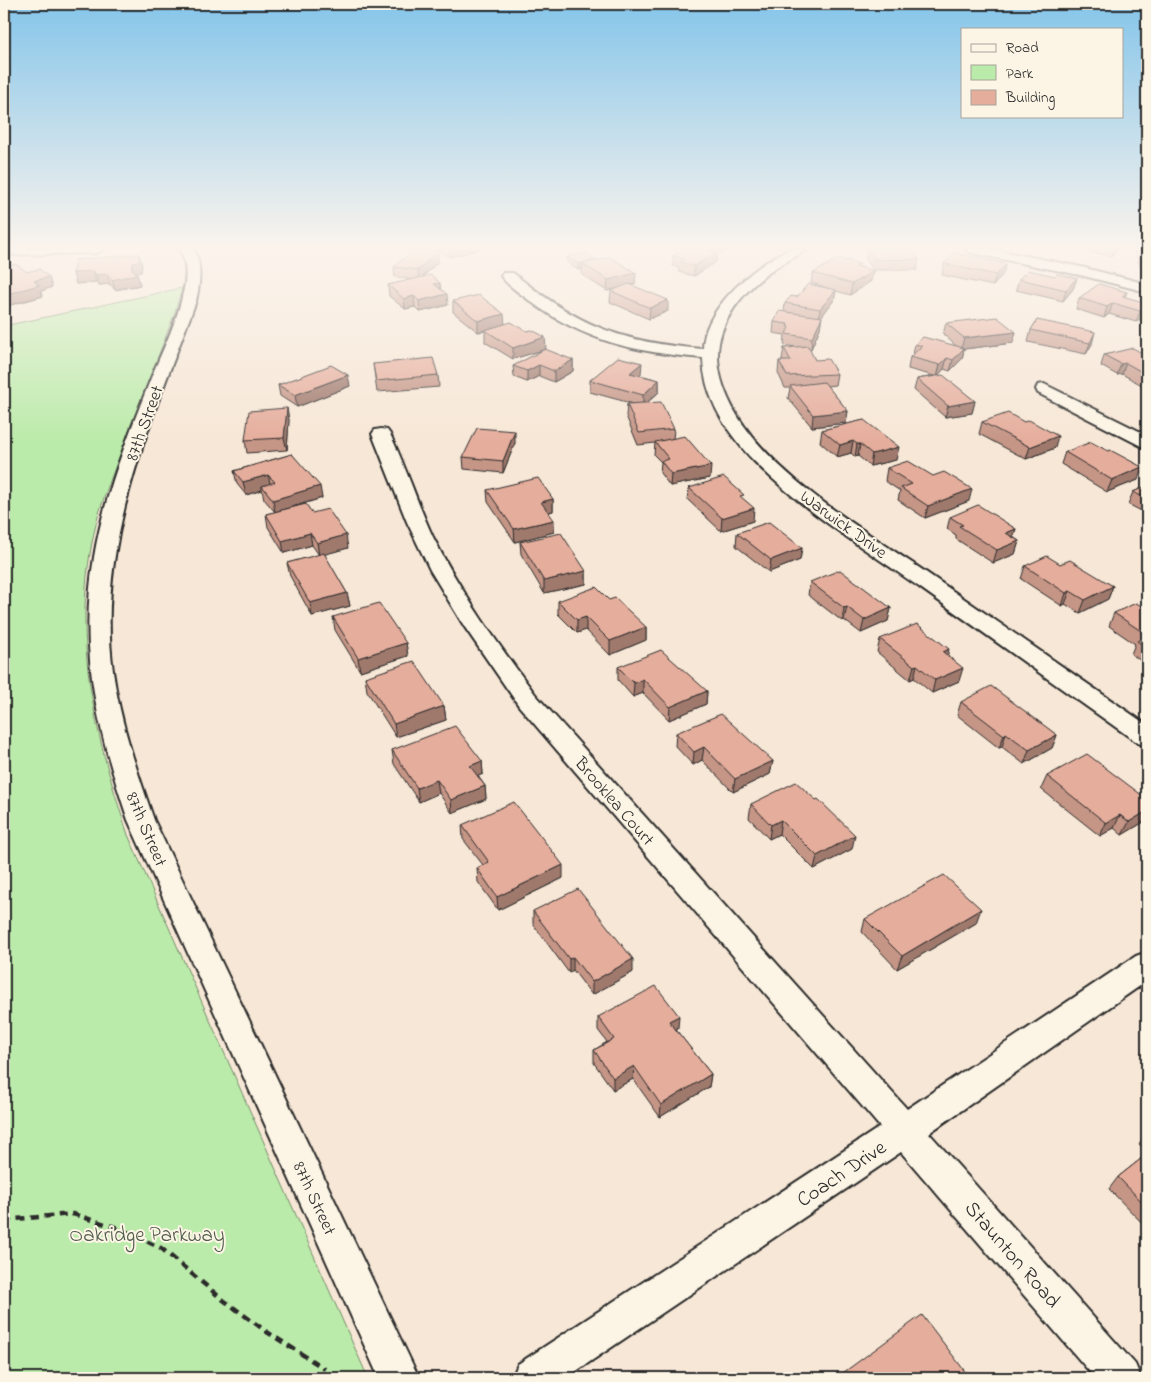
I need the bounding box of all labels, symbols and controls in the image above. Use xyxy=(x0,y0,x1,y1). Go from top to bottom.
legend xyxy=(961,28,1124,118)
text: Road xyxy=(1006,37,1039,59)
text: Park xyxy=(1006,63,1034,85)
text: Building xyxy=(1005,87,1055,110)
street label: 87th Street xyxy=(120,382,172,465)
street label: Warwick Drive xyxy=(794,485,893,567)
street label: Brooklea Court xyxy=(567,751,659,852)
street label: 87th Street xyxy=(118,789,172,871)
street label: Coach Drive xyxy=(791,1133,893,1216)
street label: 87th Street xyxy=(285,1158,342,1240)
street label: Staunton Road xyxy=(956,1195,1067,1316)
park label: Oakridge Parkway xyxy=(69,1221,225,1253)

